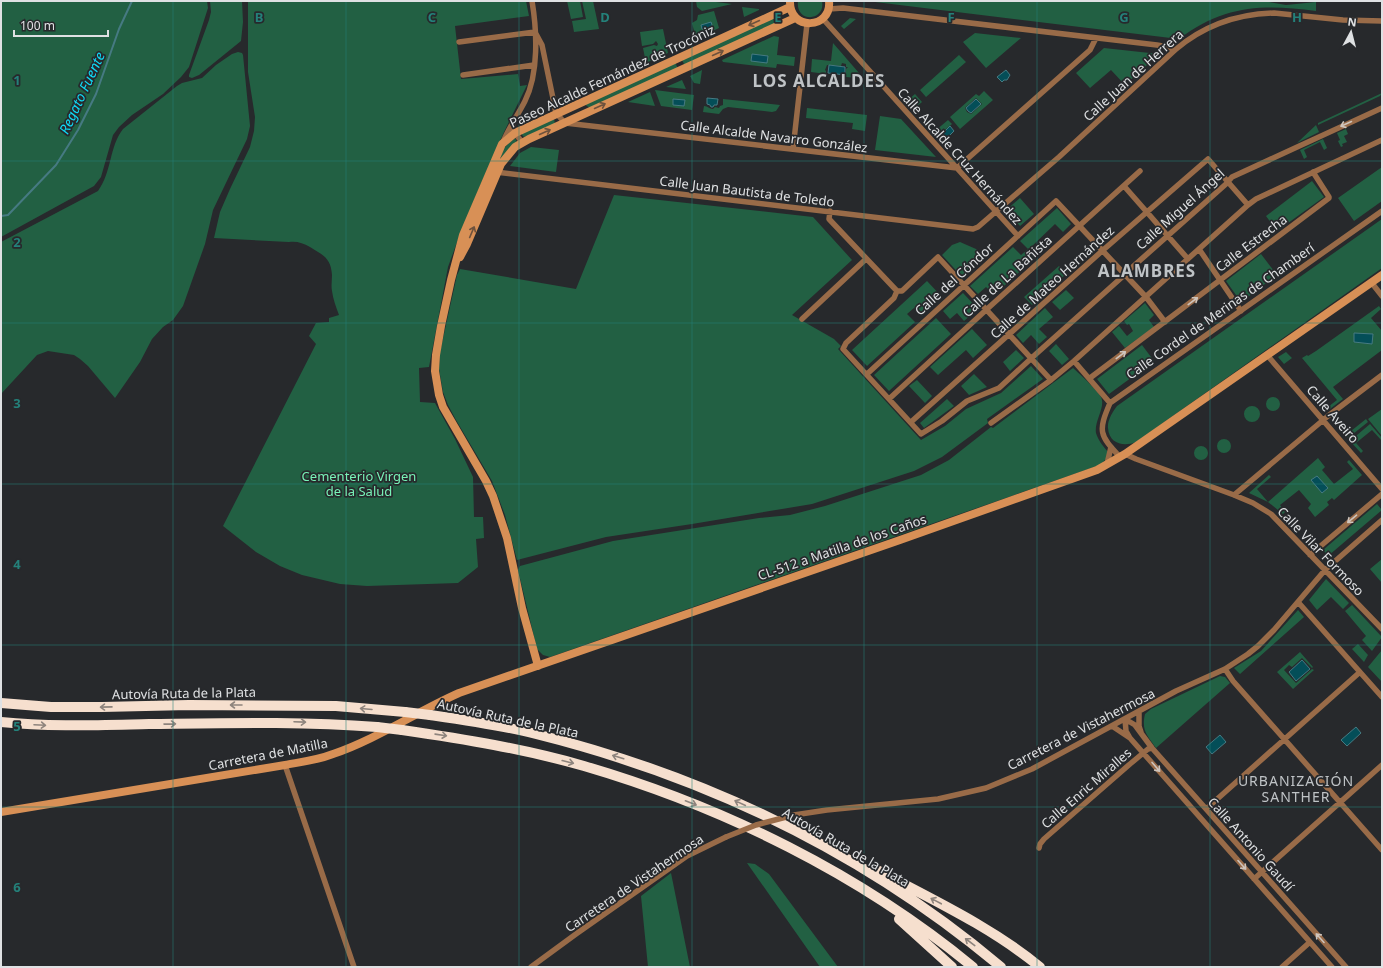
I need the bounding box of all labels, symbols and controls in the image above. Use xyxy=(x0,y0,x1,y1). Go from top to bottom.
text: B xyxy=(255,8,263,26)
text: C xyxy=(428,8,436,26)
text: D xyxy=(600,8,610,26)
text: E xyxy=(774,8,782,26)
text: F xyxy=(947,8,955,26)
text: G xyxy=(1119,8,1129,26)
text: H xyxy=(1292,8,1302,26)
scale bar xyxy=(14,12,108,38)
north arrow xyxy=(1331,12,1371,52)
text: N xyxy=(1347,14,1358,30)
text: 100 m xyxy=(20,17,55,34)
street label: Paseo Alcalde Fernández de Trocóniz xyxy=(506,20,718,132)
one-way arrow xyxy=(749,20,761,27)
street label: Calle Juan de Herrera xyxy=(1079,25,1187,125)
water label: Regato Fuente xyxy=(54,49,109,137)
one-way arrow xyxy=(712,49,724,56)
district label: LOS ALCALDES xyxy=(753,69,885,92)
text: 1 xyxy=(13,71,21,89)
street label: Calle Alcalde Cruz Hernández xyxy=(894,84,1026,228)
one-way arrow xyxy=(594,102,606,110)
street label: Calle Alcalde Navarro González xyxy=(679,116,869,156)
one-way arrow xyxy=(1341,121,1353,128)
one-way arrow xyxy=(538,128,550,135)
street label: Calle Miguel Ángel xyxy=(1132,164,1228,254)
street label: Calle Juan Bautista de Toledo xyxy=(659,171,836,211)
street label: Calle Estrecha xyxy=(1212,210,1290,276)
street label: Calle de Mateo Hernández xyxy=(986,221,1118,343)
one-way arrow xyxy=(469,227,476,239)
street label: Calle de La Bañista xyxy=(958,231,1056,321)
text: 2 xyxy=(13,233,21,251)
street label: Calle del Cóndor xyxy=(911,238,998,319)
street label: Calle Cordel de Merinas de Chamberí xyxy=(1122,238,1318,383)
district label: ALAMBRES xyxy=(1098,259,1196,282)
one-way arrow xyxy=(1187,297,1198,305)
one-way arrow xyxy=(1115,350,1126,359)
street label: Calle Aveiro xyxy=(1303,381,1363,447)
text: 3 xyxy=(13,394,21,412)
park label: Cementerio Virgen de la Salud xyxy=(302,467,416,500)
street label: Calle Vilar Formoso xyxy=(1274,502,1368,600)
street label: CL-512 a Matilla de los Caños xyxy=(755,510,929,584)
one-way arrow xyxy=(1347,515,1358,524)
text: 4 xyxy=(13,555,21,573)
street label: Autovía Ruta de la Plata xyxy=(112,683,256,703)
street label: Carretera de Vistahermosa xyxy=(1004,684,1158,774)
street label: Autovía Ruta de la Plata xyxy=(436,694,580,742)
one-way arrow xyxy=(230,701,243,709)
one-way arrow xyxy=(100,703,113,711)
one-way arrow xyxy=(360,705,373,712)
text: 5 xyxy=(13,717,21,735)
one-way arrow xyxy=(293,719,306,726)
one-way arrow xyxy=(163,720,176,728)
one-way arrow xyxy=(33,721,46,728)
one-way arrow xyxy=(434,731,447,739)
street label: Carretera de Matilla xyxy=(207,734,329,774)
street label: Calle Enric Miralles xyxy=(1037,744,1135,832)
one-way arrow xyxy=(612,753,625,760)
one-way arrow xyxy=(561,759,574,766)
one-way arrow xyxy=(1151,762,1160,772)
district label: URBANIZACIÓN SANTHER xyxy=(1238,771,1354,806)
street label: Calle Antonio Gaudí xyxy=(1204,793,1298,895)
one-way arrow xyxy=(734,799,746,806)
one-way arrow xyxy=(685,800,697,808)
street label: Autovía Ruta de la Plata xyxy=(779,803,913,891)
street label: Carretera de Vistahermosa xyxy=(561,830,707,936)
one-way arrow xyxy=(1237,859,1246,870)
text: 6 xyxy=(13,878,21,896)
one-way arrow xyxy=(930,897,942,904)
one-way arrow xyxy=(1316,933,1325,943)
one-way arrow xyxy=(965,938,976,947)

